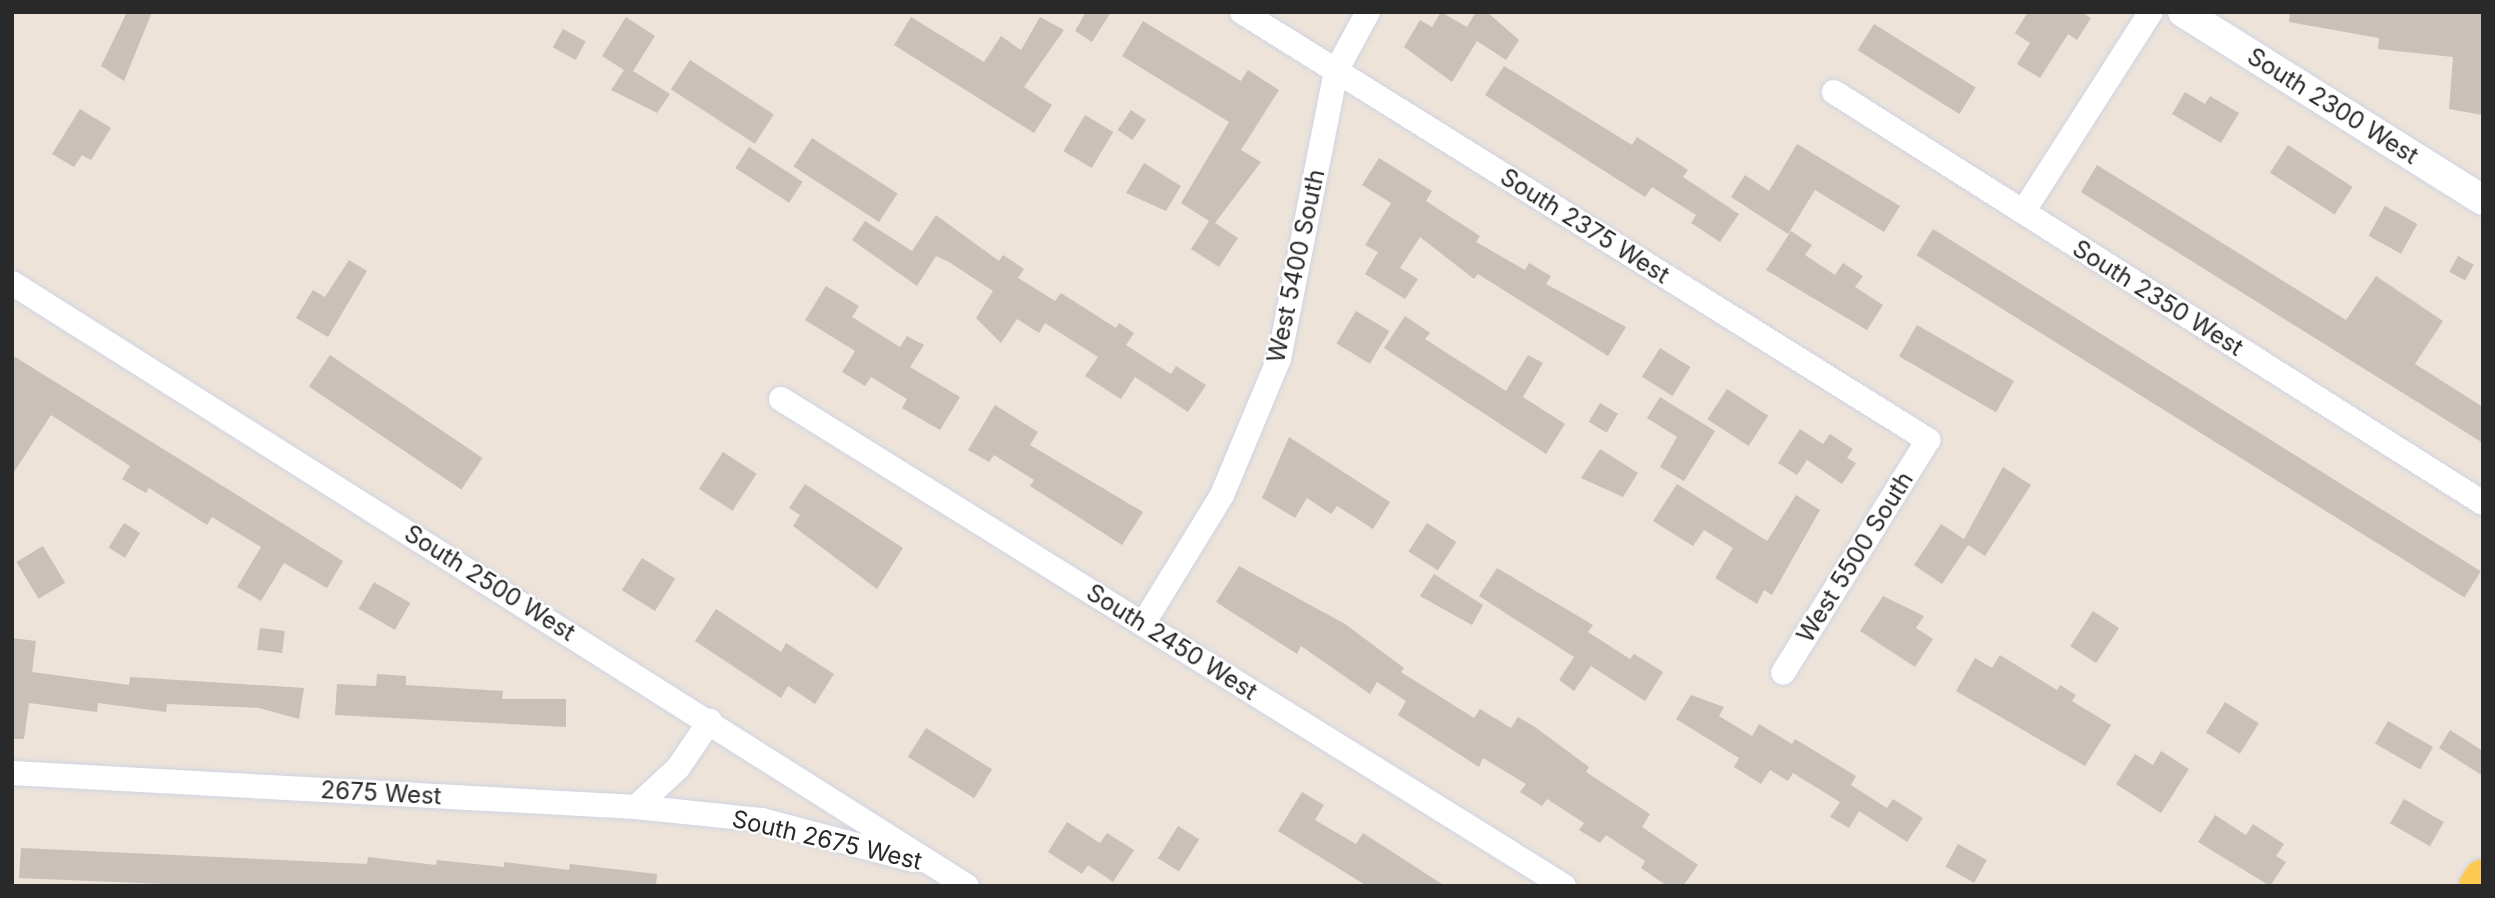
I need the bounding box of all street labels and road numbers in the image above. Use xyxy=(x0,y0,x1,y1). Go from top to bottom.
street label: South 2300 West xyxy=(2242,42,2424,170)
street label: South 2375 West xyxy=(1495,162,1675,290)
street label: West 5400 South xyxy=(1261,167,1331,365)
street label: South 2350 West xyxy=(2067,234,2249,362)
street label: West 5500 South xyxy=(1791,466,1919,648)
street label: South 2500 West xyxy=(399,519,581,647)
street label: South 2450 West xyxy=(1081,578,1263,706)
street label: 2675 West xyxy=(320,775,442,811)
street label: South 2675 West xyxy=(729,804,925,876)

